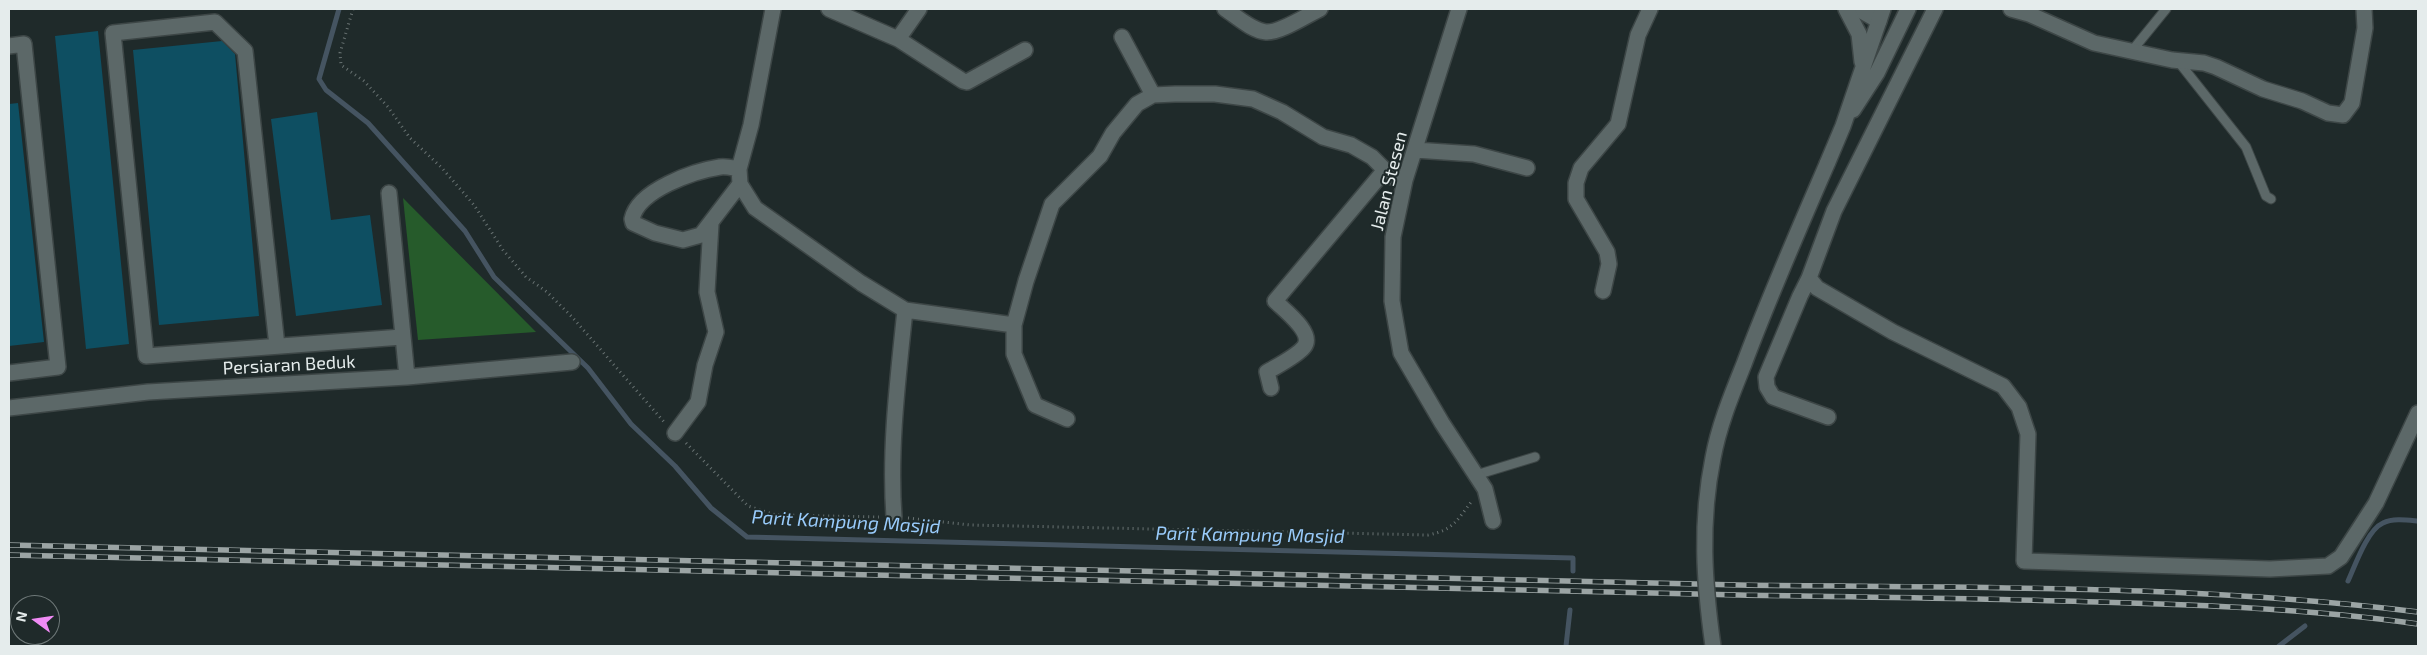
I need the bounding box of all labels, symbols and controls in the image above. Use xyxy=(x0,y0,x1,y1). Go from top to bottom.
street label: Jalan Stesen xyxy=(1366,129,1412,233)
street label: Persiaran Beduk xyxy=(222,351,356,379)
water label: Parit Kampung Masjid xyxy=(751,506,941,538)
water label: Parit Kampung Masjid xyxy=(1155,522,1345,548)
north arrow xyxy=(10,595,60,645)
text: N xyxy=(11,610,30,623)

